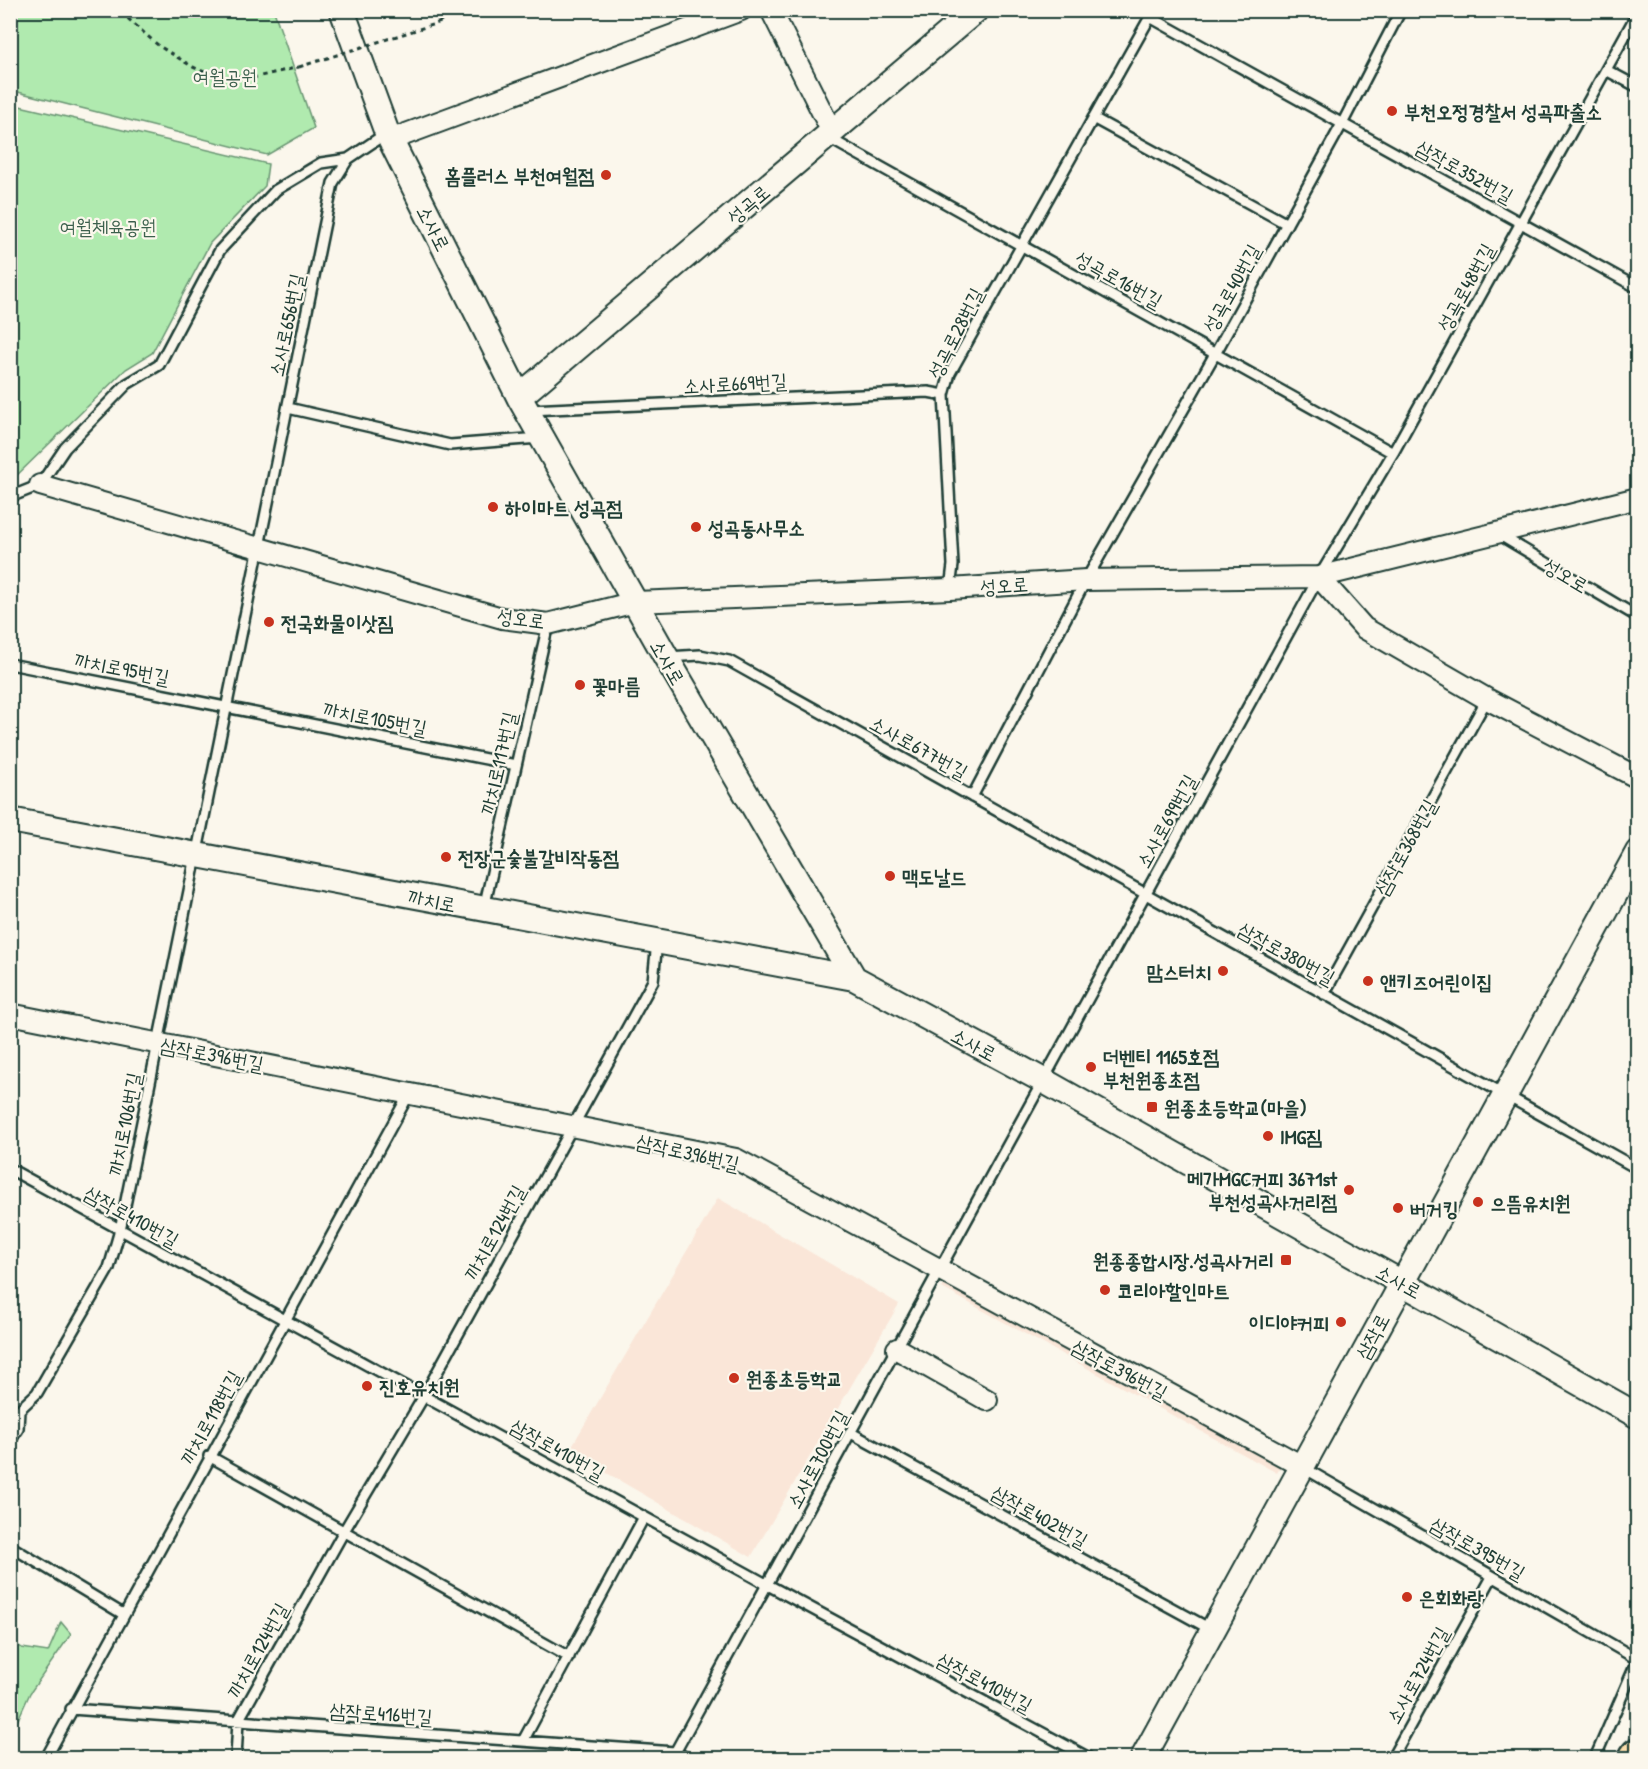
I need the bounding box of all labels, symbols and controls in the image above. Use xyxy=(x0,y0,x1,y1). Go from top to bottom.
park label: 여월공원 xyxy=(193,63,257,90)
place label: 부천오정경찰서 성곡파출소 xyxy=(1404,98,1602,125)
marker: 부천오정경찰서 성곡파출소 xyxy=(1385,104,1399,118)
street label: 삼작로352번길 xyxy=(1412,133,1518,209)
place label: 홈플러스 부천여월점 xyxy=(445,162,594,189)
marker: 홈플러스 부천여월점 xyxy=(599,168,613,182)
street label: 성곡로 xyxy=(721,178,775,230)
street label: 소사로 xyxy=(411,200,457,256)
park label: 여월체육공원 xyxy=(60,213,156,240)
street label: 성곡로48번길 xyxy=(1430,238,1500,336)
street label: 성곡로40번길 xyxy=(1196,239,1266,337)
street label: 성곡로16번길 xyxy=(1071,244,1167,314)
street label: 소사로656번길 xyxy=(262,271,310,379)
street label: 성곡로28번길 xyxy=(921,283,989,383)
street label: 소사로669번길 xyxy=(682,367,788,399)
place label: 하이마트 성곡점 xyxy=(505,494,622,521)
marker: 하이마트 성곡점 xyxy=(486,500,500,514)
place label: 성곡동사무소 xyxy=(708,514,805,541)
marker: 성곡동사무소 xyxy=(689,520,703,534)
street label: 성오로 xyxy=(1538,551,1594,599)
street label: 성오로 xyxy=(979,570,1029,600)
street label: 성오로 xyxy=(495,602,547,634)
place label: 전국화물이삿짐 xyxy=(281,609,394,636)
marker: 전국화물이삿짐 xyxy=(262,615,276,629)
street label: 소사로 xyxy=(644,634,692,690)
street label: 까치로95번길 xyxy=(72,646,172,690)
place label: 꽃마름 xyxy=(592,672,640,699)
marker: 꽃마름 xyxy=(573,678,587,692)
street label: 까치로105번길 xyxy=(321,695,429,741)
street label: 까치로117번길 xyxy=(473,709,523,817)
street label: 소사로677번길 xyxy=(865,709,973,785)
street label: 소사로699번길 xyxy=(1129,769,1203,873)
street label: 삼작로368번길 xyxy=(1367,794,1443,900)
place label: 전장군숯불갈비작동점 xyxy=(458,844,619,871)
marker: 전장군숯불갈비작동점 xyxy=(439,850,453,864)
place label: 맥도날드 xyxy=(902,863,966,890)
marker: 맥도날드 xyxy=(883,869,897,883)
street label: 까치로 xyxy=(406,882,458,918)
street label: 삼작로380번길 xyxy=(1234,915,1340,991)
place label: 맘스터치 xyxy=(1147,958,1211,985)
marker: 맘스터치 xyxy=(1216,964,1230,978)
place label: 앤키즈어린이집 xyxy=(1380,968,1493,995)
marker: 앤키즈어린이집 xyxy=(1361,974,1375,988)
street label: 소사로 xyxy=(946,1021,1002,1067)
street label: 삼작로396번길 xyxy=(158,1031,266,1077)
place label: 더벤티 1165호점 부천원종초점 xyxy=(1103,1043,1219,1093)
marker: 더벤티 1165호점 부천원종초점 xyxy=(1084,1060,1098,1074)
street label: 까치로106번길 xyxy=(101,1070,147,1178)
place label: 원종초등학교(마을) xyxy=(1164,1094,1307,1121)
marker: 원종초등학교(마을) xyxy=(1145,1100,1159,1114)
place label: IMG짐 xyxy=(1280,1123,1322,1150)
street label: 삼작로396번길 xyxy=(634,1127,742,1177)
marker: IMG짐 xyxy=(1261,1129,1275,1143)
place label: 메가MGC커피 3671st 부천성곡사거리점 xyxy=(1187,1165,1338,1215)
street label: 삼작로410번길 xyxy=(80,1179,184,1253)
street label: 까치로124번길 xyxy=(457,1180,531,1284)
marker: 메가MGC커피 3671st 부천성곡사거리점 xyxy=(1342,1183,1356,1197)
place label: 으뜸유치원 xyxy=(1490,1189,1570,1216)
place label: 버거킹 xyxy=(1410,1195,1458,1222)
marker: 으뜸유치원 xyxy=(1471,1195,1485,1209)
marker: 버거킹 xyxy=(1391,1201,1405,1215)
place label: 원종종합시장.성곡사거리 xyxy=(1093,1247,1274,1274)
marker: 원종종합시장.성곡사거리 xyxy=(1279,1253,1293,1267)
street label: 소사로 xyxy=(1371,1257,1427,1305)
place label: 코리아할인마트 xyxy=(1117,1277,1230,1304)
marker: 코리아할인마트 xyxy=(1098,1283,1112,1297)
street label: 삼작로 xyxy=(1349,1308,1395,1364)
place label: 이디야커피 xyxy=(1249,1309,1329,1336)
marker: 이디야커피 xyxy=(1334,1315,1348,1329)
street label: 삼작로396번길 xyxy=(1067,1332,1173,1406)
street label: 까치로118번길 xyxy=(173,1365,247,1469)
place label: 원종초등학교 xyxy=(746,1365,843,1392)
marker: 원종초등학교 xyxy=(727,1371,741,1385)
place label: 진호유치원 xyxy=(379,1373,459,1400)
marker: 진호유치원 xyxy=(360,1379,374,1393)
street label: 소사로700번길 xyxy=(780,1405,854,1513)
street label: 삼작로410번길 xyxy=(506,1412,610,1486)
street label: 삼작로402번길 xyxy=(987,1478,1093,1554)
street label: 삼작로395번길 xyxy=(1426,1510,1530,1586)
place label: 은회화랑 xyxy=(1419,1584,1484,1611)
marker: 은회화랑 xyxy=(1400,1590,1414,1604)
street label: 까치로124번길 xyxy=(220,1598,294,1702)
street label: 소사로724번길 xyxy=(1379,1622,1455,1728)
street label: 삼작로410번길 xyxy=(933,1646,1037,1718)
street label: 삼작로416번길 xyxy=(329,1696,433,1730)

